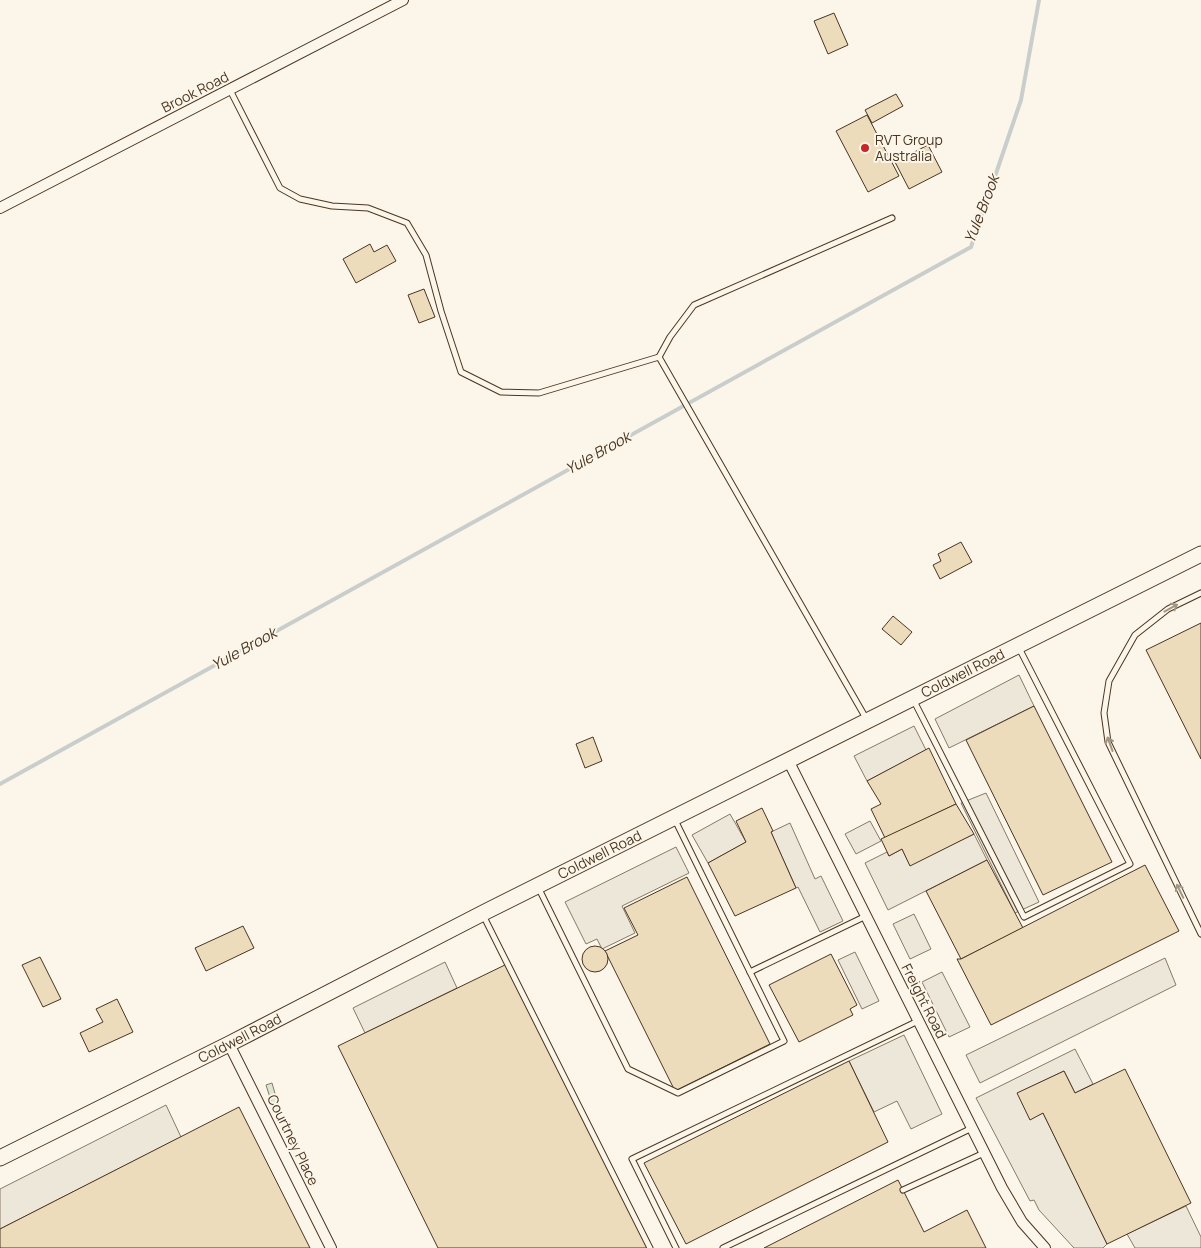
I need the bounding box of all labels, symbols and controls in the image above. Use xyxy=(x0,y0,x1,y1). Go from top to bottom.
street label: Brook Road xyxy=(158,67,232,117)
place label: RVT Group Australia xyxy=(875,130,943,165)
marker: RVT Group Australia xyxy=(859,142,871,154)
water label: Yule Brook xyxy=(959,169,1005,246)
water label: Yule Brook xyxy=(561,425,636,479)
one-way arrow xyxy=(1164,603,1179,613)
water label: Yule Brook xyxy=(207,621,282,675)
street label: Coldwell Road xyxy=(918,644,1008,702)
one-way arrow xyxy=(1105,737,1114,752)
street label: Coldwell Road xyxy=(554,825,644,883)
one-way arrow xyxy=(1175,883,1185,898)
street label: Freight Road xyxy=(897,960,951,1041)
street label: Coldwell Road xyxy=(195,1009,284,1067)
street label: Courtney Place xyxy=(263,1091,324,1188)

